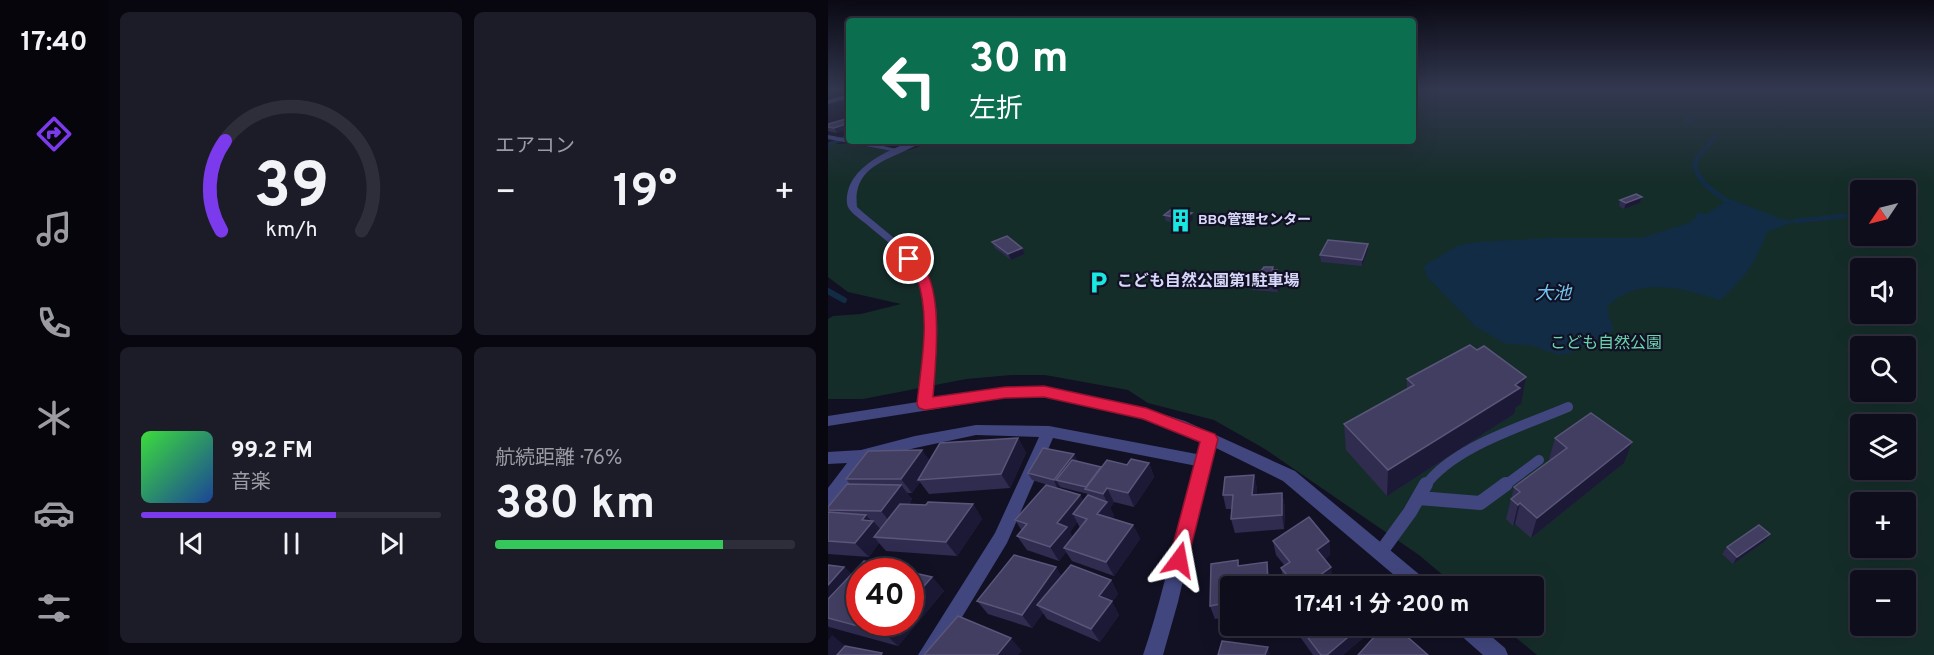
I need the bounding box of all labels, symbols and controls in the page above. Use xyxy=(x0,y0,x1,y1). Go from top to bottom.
text: 17:40 xyxy=(21,26,87,60)
text: 30 m xyxy=(969,34,1068,87)
icon: left xyxy=(870,42,948,120)
text: 左折 xyxy=(969,93,1023,127)
icon: directions xyxy=(33,113,75,155)
text: エアコン xyxy=(495,134,575,160)
text: 39 xyxy=(253,150,329,229)
text: 19° xyxy=(613,165,677,222)
text: − xyxy=(495,173,516,215)
text: + xyxy=(774,173,795,215)
north arrow xyxy=(1850,180,1916,246)
map controls xyxy=(1850,180,1916,636)
building icon: BBQ管理センター xyxy=(1167,207,1193,233)
icon: music xyxy=(33,208,75,250)
place label: BBQ管理センター xyxy=(1198,211,1311,229)
text: km/h xyxy=(265,217,317,244)
pin xyxy=(883,233,934,284)
icon: arrive xyxy=(892,242,925,275)
button: sound xyxy=(1850,258,1916,324)
parking icon: こども自然公園第1駐車場 xyxy=(1086,269,1112,295)
place label: こども自然公園第1駐車場 xyxy=(1117,271,1299,292)
water label: 大池 xyxy=(1535,283,1573,306)
icon: phone xyxy=(33,302,75,344)
park label: こども自然公園 xyxy=(1550,334,1662,354)
button: search xyxy=(1850,336,1916,402)
icon: climate xyxy=(33,397,75,439)
button: layers xyxy=(1850,414,1916,480)
text: 99.2 FM xyxy=(231,438,313,465)
text: 航続距離 · 76% xyxy=(495,446,622,472)
text: 音楽 xyxy=(231,470,271,496)
text: 380 km xyxy=(495,477,655,534)
icon: car xyxy=(33,492,75,534)
button: + xyxy=(1850,492,1916,558)
icon: previous xyxy=(175,527,208,560)
icon: pause xyxy=(275,527,308,560)
icon: next xyxy=(375,527,408,560)
position arrow xyxy=(1147,528,1211,592)
speed limit sign: 40 xyxy=(846,558,924,636)
button: − xyxy=(1850,570,1916,636)
icon: filters xyxy=(33,587,75,629)
text: 17:41 · 1 分 · 200 m xyxy=(1295,592,1469,619)

